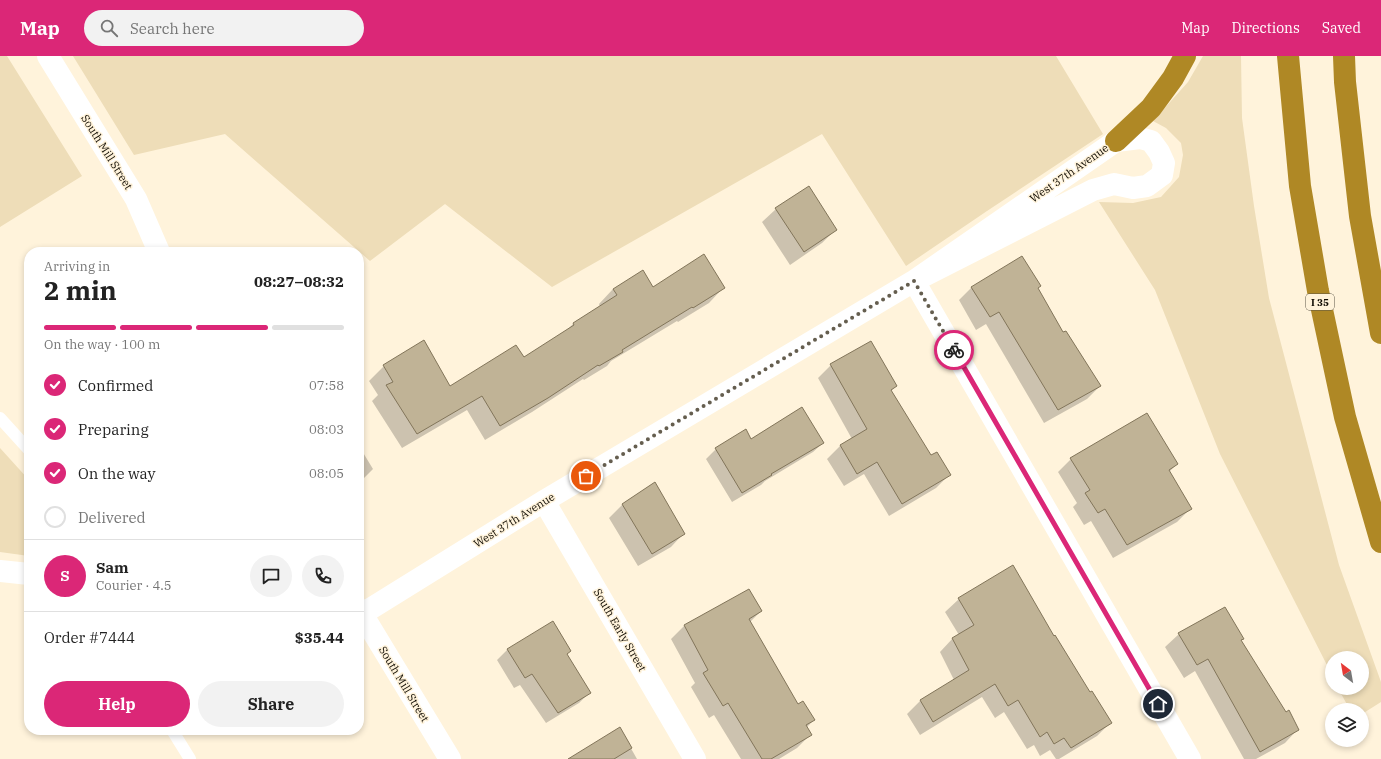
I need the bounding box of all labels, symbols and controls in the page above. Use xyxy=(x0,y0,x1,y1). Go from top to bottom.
search box xyxy=(84,10,364,46)
text: Map xyxy=(20,16,60,40)
icon: search xyxy=(98,17,120,39)
text: Search here xyxy=(130,19,214,38)
text: Map xyxy=(1181,19,1210,37)
text: Directions xyxy=(1232,19,1300,37)
text: Saved xyxy=(1322,19,1361,37)
street label: South Mill Street xyxy=(78,112,136,192)
street label: West 37th Avenue xyxy=(1027,141,1111,205)
text: Arriving in xyxy=(44,258,110,275)
text: 08:27–08:32 xyxy=(254,272,344,291)
text: 2 min xyxy=(44,273,117,307)
road number: I 35 xyxy=(1306,294,1334,310)
courier xyxy=(934,330,974,370)
text: On the way · 100 m xyxy=(44,336,160,353)
icon: bike xyxy=(943,339,965,361)
icon: check xyxy=(44,374,66,396)
text: Confirmed xyxy=(78,376,153,395)
text: 07:58 xyxy=(309,377,344,394)
icon: check xyxy=(44,418,66,440)
text: Preparing xyxy=(78,420,149,439)
text: 08:03 xyxy=(309,421,344,438)
pin xyxy=(569,459,603,493)
icon: check xyxy=(44,462,66,484)
text: On the way xyxy=(78,464,156,483)
text: 08:05 xyxy=(309,465,344,482)
icon: bag xyxy=(575,465,597,487)
street label: West 37th Avenue xyxy=(471,489,557,551)
text: Delivered xyxy=(78,508,146,527)
button: chat xyxy=(250,555,292,597)
button: phone xyxy=(302,555,344,597)
text: Sam xyxy=(96,558,129,577)
text: S xyxy=(60,566,70,585)
text: Courier · 4.5 xyxy=(96,577,172,594)
street label: South Early Street xyxy=(591,586,649,674)
text: Order #7444 xyxy=(44,628,135,647)
text: $35.44 xyxy=(295,628,344,647)
street label: South Mill Street xyxy=(376,644,432,725)
north arrow xyxy=(1325,651,1369,695)
map controls xyxy=(1325,651,1369,747)
button: Help xyxy=(44,681,190,727)
button: Share xyxy=(198,681,344,727)
pin xyxy=(1141,687,1175,721)
icon: home xyxy=(1147,693,1169,715)
button: layers xyxy=(1325,703,1369,747)

